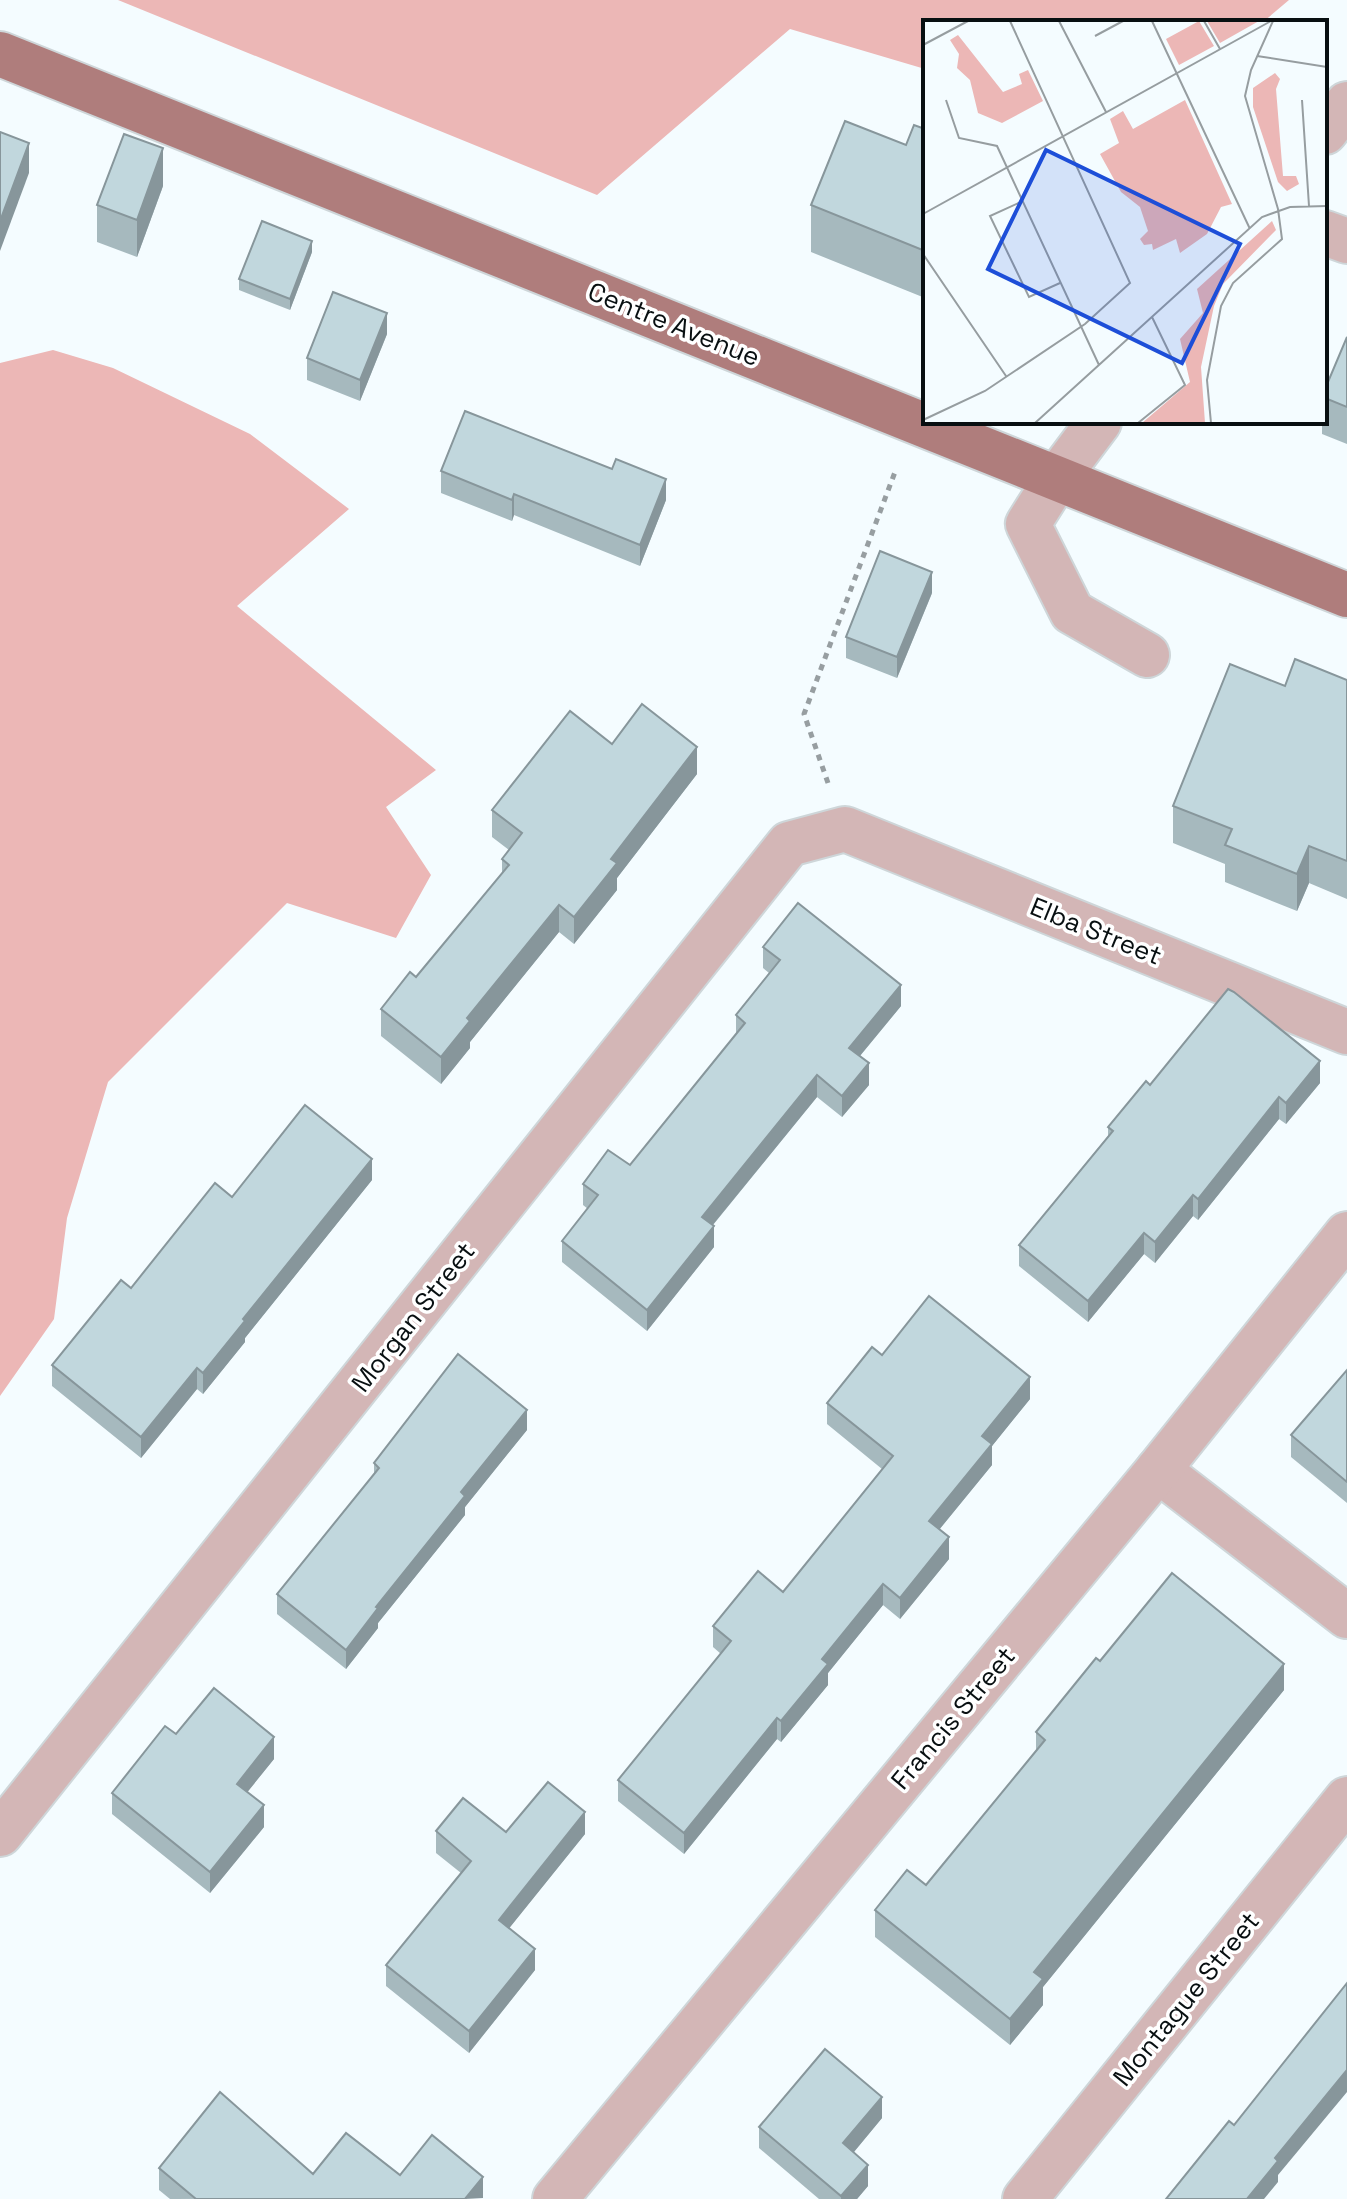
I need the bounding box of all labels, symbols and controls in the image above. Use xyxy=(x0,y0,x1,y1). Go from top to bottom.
inset map xyxy=(923,20,1327,424)
street label: Centre Avenue xyxy=(583,274,765,374)
street label: Elba Street xyxy=(1025,889,1167,973)
street label: Morgan Street xyxy=(344,1235,482,1399)
street label: Francis Street xyxy=(883,1640,1023,1796)
street label: Montague Street xyxy=(1105,1905,1267,2093)

